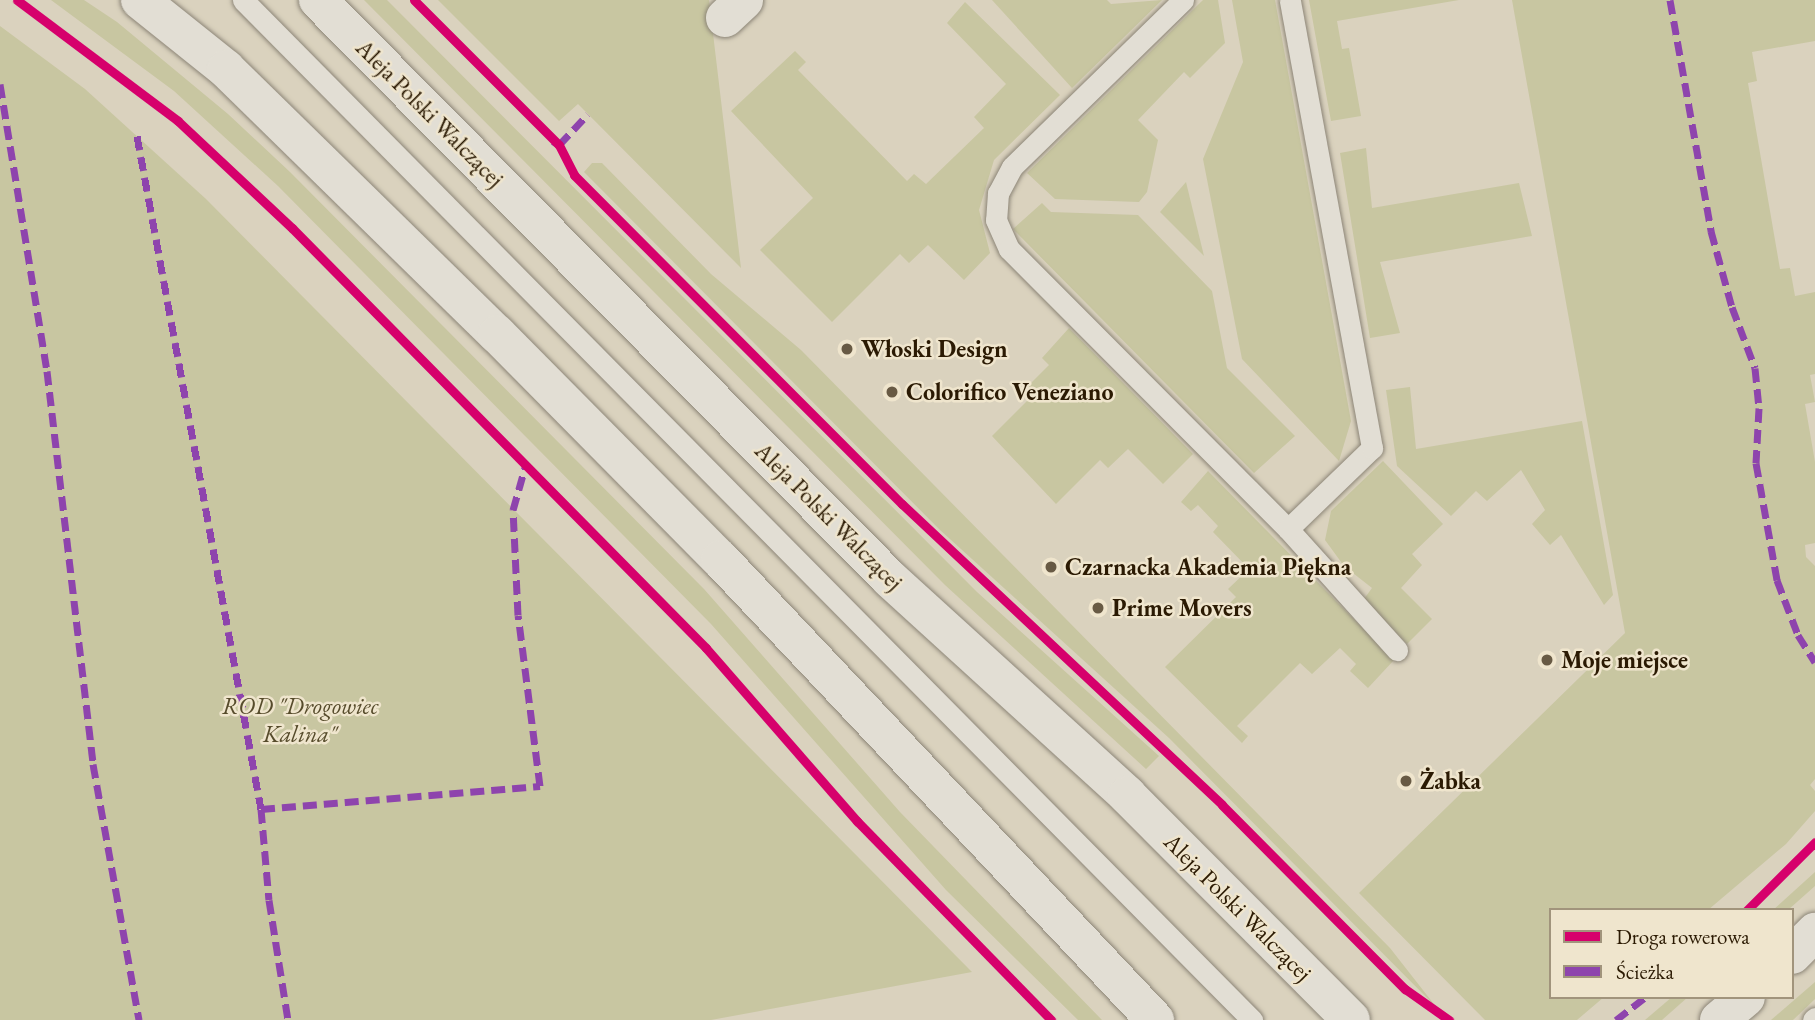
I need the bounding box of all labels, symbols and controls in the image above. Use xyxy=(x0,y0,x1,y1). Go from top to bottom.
street label: Aleja Polski Walczącej xyxy=(350,33,510,193)
place label: Włoski Design xyxy=(861,335,1008,363)
marker: Włoski Design xyxy=(839,341,855,357)
place label: Colorifico Veneziano xyxy=(906,378,1113,406)
marker: Colorifico Veneziano xyxy=(884,384,900,400)
street label: Aleja Polski Walczącej xyxy=(749,436,909,596)
place label: Czarnacka Akademia Piękna xyxy=(1065,553,1351,581)
marker: Czarnacka Akademia Piękna xyxy=(1043,559,1059,575)
place label: Prime Movers xyxy=(1112,594,1252,622)
marker: Prime Movers xyxy=(1090,600,1106,616)
place label: Moje miejsce xyxy=(1561,646,1688,674)
marker: Moje miejsce xyxy=(1539,652,1555,668)
park label: ROD "Drogowiec Kalina" xyxy=(222,692,378,748)
place label: Żabka xyxy=(1420,767,1481,795)
marker: Żabka xyxy=(1398,773,1414,789)
street label: Aleja Polski Walczącej xyxy=(1158,827,1318,987)
legend xyxy=(1549,908,1794,999)
text: Droga rowerowa xyxy=(1616,923,1750,950)
text: Ścieżka xyxy=(1616,958,1674,985)

